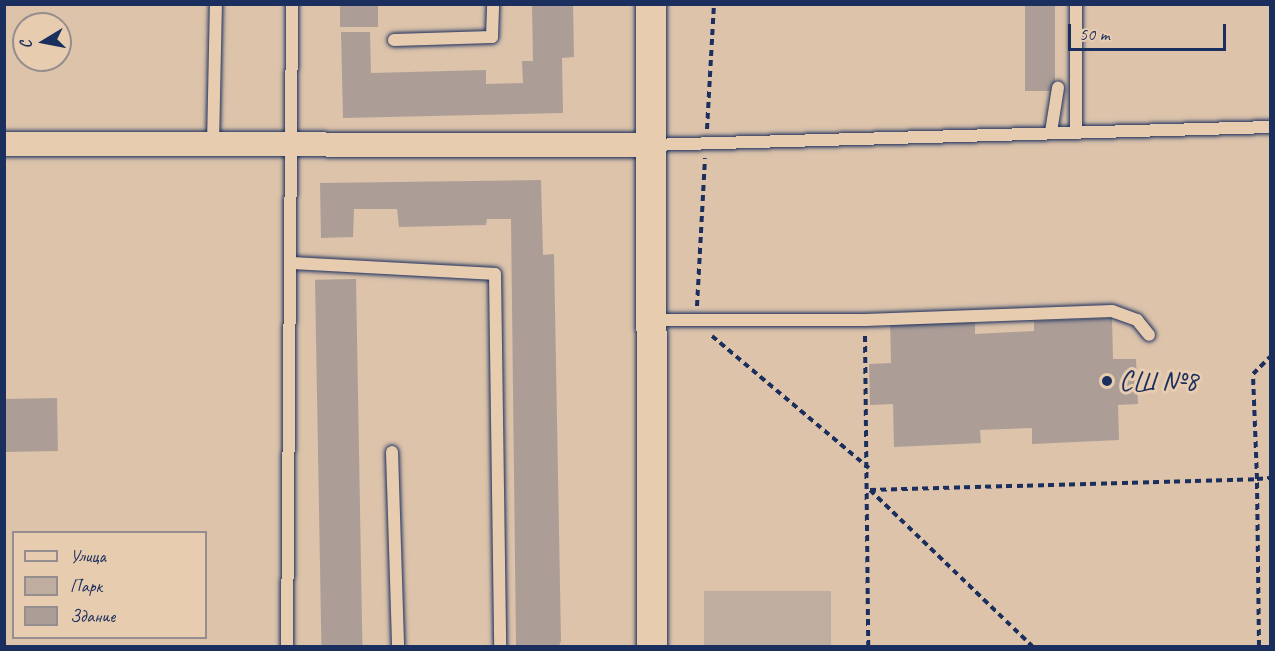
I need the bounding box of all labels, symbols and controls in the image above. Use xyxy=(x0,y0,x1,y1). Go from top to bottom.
north arrow xyxy=(12,12,72,72)
scale bar xyxy=(1071,12,1228,50)
text: 50 m xyxy=(1079,23,1110,45)
text: С xyxy=(16,39,37,50)
place label: СШ №8 xyxy=(1119,364,1198,398)
marker: СШ №8 xyxy=(1100,374,1114,388)
legend xyxy=(12,531,207,639)
text: Улица xyxy=(70,545,106,567)
text: Парк xyxy=(70,575,102,597)
text: Здание xyxy=(70,605,115,627)

